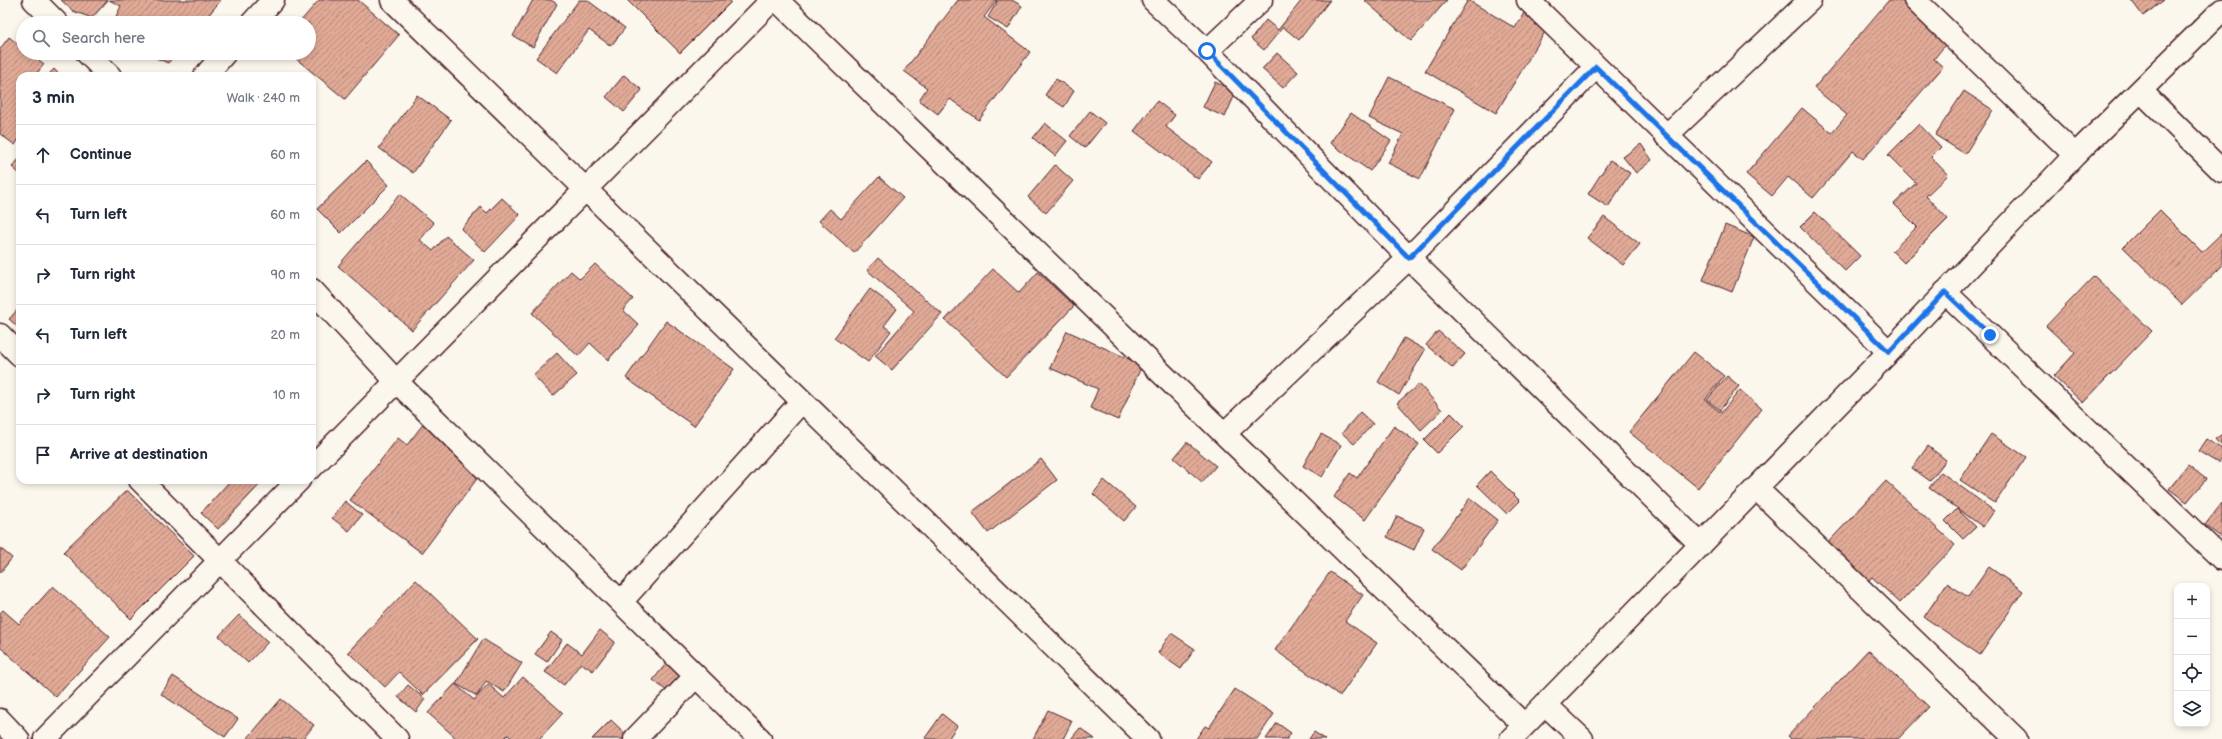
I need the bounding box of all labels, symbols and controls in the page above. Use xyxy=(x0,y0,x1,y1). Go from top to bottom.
search box xyxy=(16,16,316,60)
icon: search xyxy=(30,27,52,49)
text: Search here xyxy=(62,29,145,48)
route start xyxy=(1198,42,1216,60)
text: 3 min xyxy=(32,88,75,108)
text: Walk · 240 m xyxy=(226,90,300,106)
icon: ahead xyxy=(32,144,54,166)
text: Continue xyxy=(70,145,132,164)
text: 60 m xyxy=(270,147,300,163)
icon: left xyxy=(32,204,54,226)
text: Turn left xyxy=(70,205,127,224)
text: 60 m xyxy=(270,207,300,223)
icon: right xyxy=(32,264,54,286)
text: Turn right xyxy=(70,265,135,284)
text: 90 m xyxy=(271,267,300,283)
icon: left xyxy=(32,324,54,346)
text: Turn left xyxy=(70,325,127,344)
route end xyxy=(1981,326,1999,344)
text: 20 m xyxy=(270,327,300,343)
icon: right xyxy=(32,384,54,406)
text: Turn right xyxy=(70,385,135,404)
text: 10 m xyxy=(273,387,300,403)
icon: arrive xyxy=(32,444,54,466)
text: Arrive at destination xyxy=(70,445,208,464)
map controls xyxy=(2174,583,2210,727)
button: + xyxy=(2174,583,2210,619)
button: − xyxy=(2174,619,2210,655)
button: locate xyxy=(2174,655,2210,691)
button: layers xyxy=(2174,691,2210,727)

